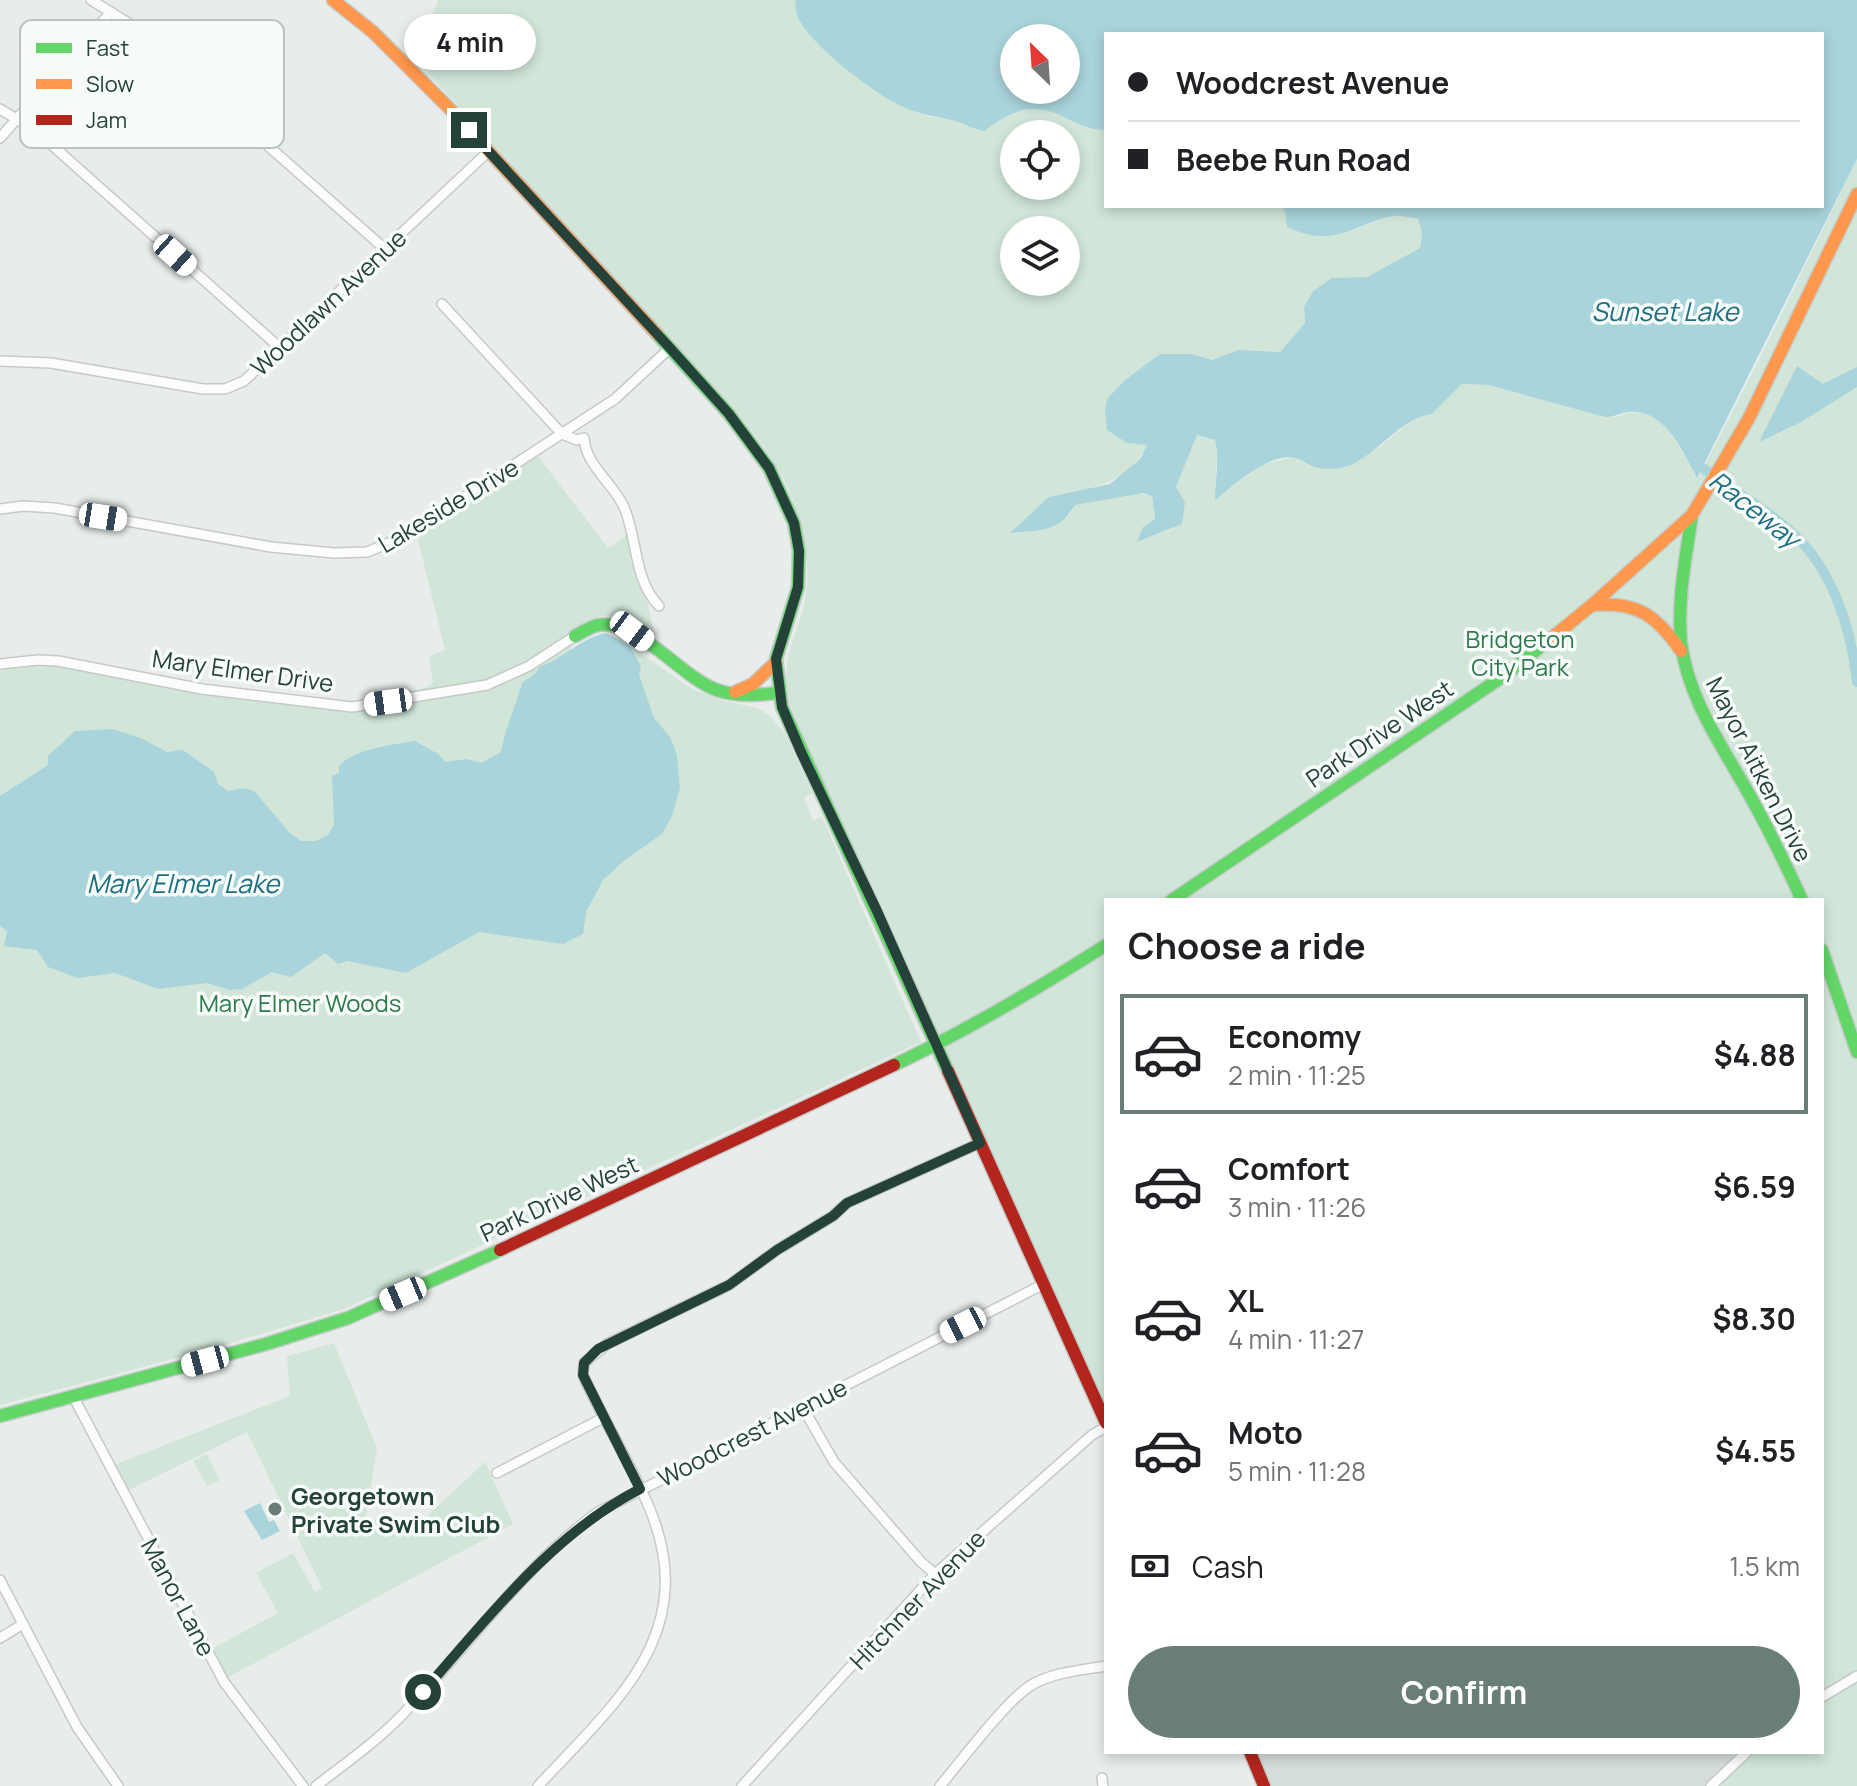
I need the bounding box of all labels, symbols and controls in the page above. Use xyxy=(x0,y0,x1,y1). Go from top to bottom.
callout: 4 min xyxy=(403,14,535,70)
legend xyxy=(20,20,284,148)
text: 4 min xyxy=(436,24,504,60)
north arrow xyxy=(1000,24,1080,104)
map controls xyxy=(1000,24,1080,296)
text: Fast xyxy=(86,33,129,63)
text: Woodcrest Avenue xyxy=(1176,62,1449,103)
text: Slow xyxy=(86,69,134,99)
text: Jam xyxy=(86,105,127,135)
route end xyxy=(451,112,487,148)
button: locate xyxy=(1000,120,1080,200)
text: Beebe Run Road xyxy=(1176,139,1411,180)
button: layers xyxy=(1000,216,1080,296)
street label: Woodlawn Avenue xyxy=(243,221,413,383)
car xyxy=(149,230,201,280)
water label: Sunset Lake xyxy=(1592,293,1740,329)
street label: Lakeside Drive xyxy=(372,450,524,560)
water label: Raceway xyxy=(1702,462,1810,558)
car xyxy=(77,501,129,533)
car xyxy=(606,607,658,655)
park label: Bridgeton City Park xyxy=(1465,622,1575,683)
street label: Mary Elmer Drive xyxy=(150,641,336,699)
street label: Mayor Aitken Drive xyxy=(1699,671,1821,867)
street label: Park Drive West xyxy=(1299,672,1459,794)
car xyxy=(363,687,413,717)
water label: Mary Elmer Lake xyxy=(87,865,281,901)
text: Choose a ride xyxy=(1128,921,1366,970)
park label: Mary Elmer Woods xyxy=(199,986,401,1019)
text: Economy xyxy=(1228,1016,1361,1057)
icon: car xyxy=(1132,1018,1204,1090)
text: $4.88 xyxy=(1714,1034,1796,1075)
text: 2 min · 11:25 xyxy=(1228,1057,1366,1093)
street label: Park Drive West xyxy=(475,1147,643,1249)
text: Comfort xyxy=(1228,1148,1350,1189)
icon: car xyxy=(1132,1150,1204,1222)
text: $6.59 xyxy=(1713,1166,1796,1207)
text: 3 min · 11:26 xyxy=(1228,1189,1366,1225)
car xyxy=(376,1274,430,1314)
text: XL xyxy=(1228,1280,1264,1321)
icon: car xyxy=(1132,1282,1204,1354)
text: $8.30 xyxy=(1712,1298,1796,1339)
car xyxy=(936,1303,990,1347)
text: 4 min · 11:27 xyxy=(1228,1321,1364,1357)
car xyxy=(179,1343,231,1379)
street label: Woodcrest Avenue xyxy=(652,1370,852,1494)
text: Moto xyxy=(1228,1412,1303,1453)
icon: car xyxy=(1132,1414,1204,1486)
text: $4.55 xyxy=(1715,1430,1796,1471)
text: 5 min · 11:28 xyxy=(1228,1453,1366,1489)
place label: Georgetown Private Swim Club xyxy=(291,1479,500,1540)
marker: Georgetown Private Swim Club xyxy=(266,1500,284,1518)
street label: Hitchner Avenue xyxy=(842,1522,992,1676)
street label: Manor Lane xyxy=(134,1532,224,1662)
icon: cash xyxy=(1128,1544,1172,1588)
text: Cash xyxy=(1192,1546,1264,1587)
text: 1.5 km xyxy=(1729,1548,1800,1584)
button: Confirm xyxy=(1128,1646,1800,1738)
route start xyxy=(405,1674,441,1710)

